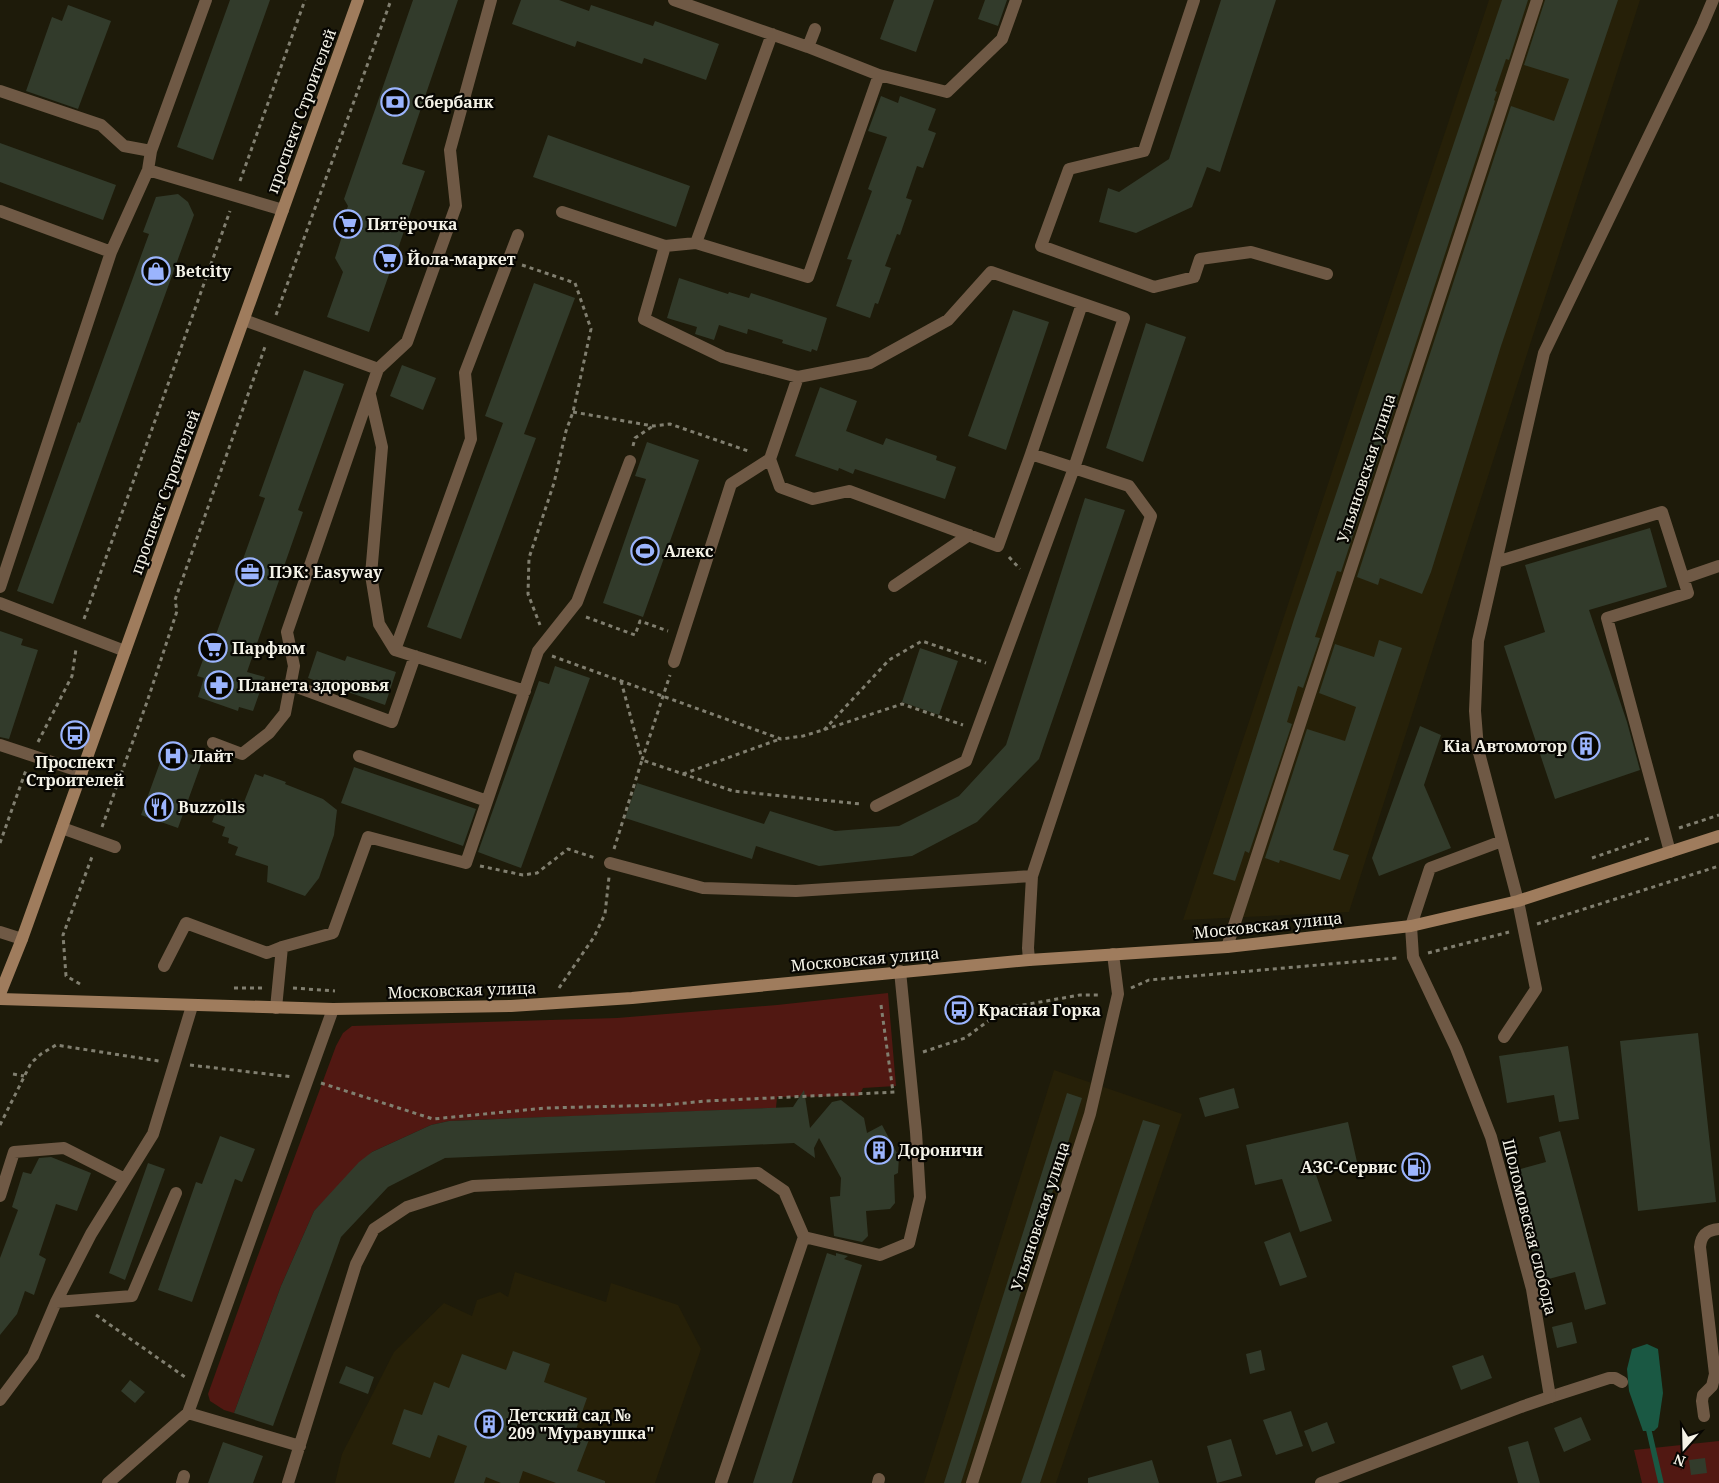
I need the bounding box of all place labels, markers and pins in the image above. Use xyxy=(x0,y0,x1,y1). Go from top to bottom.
bank icon: Сбербанк xyxy=(380,87,410,117)
place label: Сбербанк xyxy=(414,91,494,113)
supermarket icon: Пятёрочка xyxy=(333,209,363,239)
place label: Пятёрочка xyxy=(367,213,458,235)
supermarket icon: Йола-маркет xyxy=(373,244,403,274)
place label: Йола-маркет xyxy=(407,248,516,270)
shop icon: Betcity xyxy=(141,256,171,286)
place label: Betcity xyxy=(175,260,232,282)
sports icon: Алекс xyxy=(630,536,660,566)
place label: Алекс xyxy=(664,540,713,562)
office icon: ПЭК: Easyway xyxy=(235,557,265,587)
place label: ПЭК: Easyway xyxy=(269,561,383,583)
supermarket icon: Парфюм xyxy=(198,633,228,663)
place label: Парфюм xyxy=(232,637,305,659)
pharmacy icon: Планета здоровья xyxy=(204,670,234,700)
place label: Планета здоровья xyxy=(238,674,389,696)
bus stop icon: Проспект Строителей xyxy=(60,720,90,750)
building icon: Kia Автомотор xyxy=(1571,731,1601,761)
place label: Kia Автомотор xyxy=(1443,735,1567,757)
hospital icon: Лайт xyxy=(158,741,188,771)
place label: Лайт xyxy=(192,745,233,767)
place label: Проспект Строителей xyxy=(26,751,124,791)
restaurant icon: Buzzolls xyxy=(144,792,174,822)
place label: Buzzolls xyxy=(178,796,245,818)
bus stop icon: Красная Горка xyxy=(944,995,974,1025)
place label: Красная Горка xyxy=(978,999,1101,1021)
building icon: Дороничи xyxy=(864,1135,894,1165)
place label: Дороничи xyxy=(898,1139,983,1161)
fuel station icon: АЗС-Сервис xyxy=(1401,1152,1431,1182)
place label: АЗС-Сервис xyxy=(1301,1156,1397,1178)
place label: Детский сад № 209 "Муравушка" xyxy=(508,1404,655,1444)
building icon: Детский сад № 209 "Муравушка" xyxy=(474,1409,504,1439)

